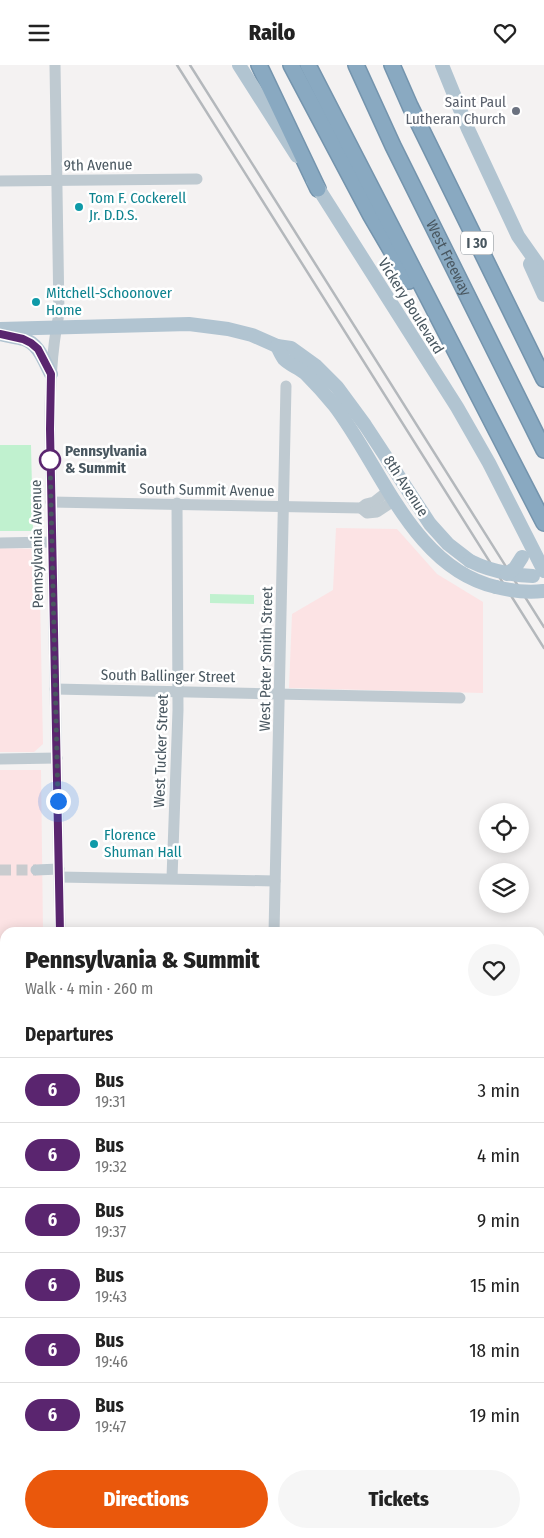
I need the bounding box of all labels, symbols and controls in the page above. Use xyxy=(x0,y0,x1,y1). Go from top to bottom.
icon: menu xyxy=(25,19,53,47)
text: Railo xyxy=(249,19,295,46)
icon: heart xyxy=(491,19,519,47)
place label: Saint Paul Lutheran Church xyxy=(406,93,506,128)
marker: Saint Paul Lutheran Church xyxy=(510,105,522,117)
street label: 9th Avenue xyxy=(63,155,133,175)
place label: Tom F. Cockerell Jr. D.D.S. xyxy=(89,189,186,224)
marker: Tom F. Cockerell Jr. D.D.S. xyxy=(73,201,85,213)
street label: West Freeway xyxy=(422,217,475,299)
road number: I 30 xyxy=(461,232,493,255)
street label: Vickery Boulevard xyxy=(374,255,448,357)
place label: Mitchell-Schoonover Home xyxy=(46,284,173,319)
marker: Mitchell-Schoonover Home xyxy=(30,296,42,308)
place label: Pennsylvania & Summit xyxy=(65,442,147,477)
marker: Pennsylvania & Summit xyxy=(39,449,61,471)
street label: 8th Avenue xyxy=(380,452,432,520)
street label: Pennsylvania Avenue xyxy=(27,479,47,609)
street label: South Summit Avenue xyxy=(139,480,275,500)
street label: West Peter Smith Street xyxy=(256,586,276,732)
street label: South Ballinger Street xyxy=(101,666,235,686)
street label: West Tucker Street xyxy=(150,694,172,808)
your location xyxy=(46,789,71,814)
map controls xyxy=(479,803,529,913)
button: locate xyxy=(479,803,529,853)
place label: Florence Shuman Hall xyxy=(104,826,182,861)
marker: Florence Shuman Hall xyxy=(88,838,100,850)
button: layers xyxy=(479,863,529,913)
button: heart xyxy=(468,944,520,996)
text: Pennsylvania & Summit xyxy=(25,946,260,974)
text: Walk · 4 min · 260 m xyxy=(25,979,153,998)
text: Departures xyxy=(25,1023,113,1046)
text: Bus xyxy=(95,1069,124,1092)
text: 6 xyxy=(48,1079,57,1101)
text: 3 min xyxy=(478,1079,520,1102)
text: 19:31 xyxy=(95,1092,126,1111)
text: Bus xyxy=(95,1134,124,1157)
text: 6 xyxy=(48,1144,57,1166)
text: 4 min xyxy=(477,1144,520,1167)
text: 19:32 xyxy=(95,1157,127,1176)
text: Bus xyxy=(95,1199,124,1222)
text: 6 xyxy=(48,1209,57,1231)
text: 9 min xyxy=(477,1209,520,1232)
text: 19:37 xyxy=(95,1222,126,1241)
text: Bus xyxy=(95,1264,124,1287)
text: 6 xyxy=(48,1274,57,1296)
text: 15 min xyxy=(470,1274,520,1297)
text: 19:43 xyxy=(95,1287,127,1306)
text: Bus xyxy=(95,1329,124,1352)
text: 6 xyxy=(48,1339,57,1361)
text: 18 min xyxy=(469,1339,520,1362)
text: 19:46 xyxy=(95,1352,128,1371)
text: Bus xyxy=(95,1394,124,1417)
text: 6 xyxy=(48,1404,57,1426)
text: 19 min xyxy=(469,1404,520,1427)
text: 19:47 xyxy=(95,1417,126,1436)
button: Directions xyxy=(25,1470,268,1528)
button: Tickets xyxy=(278,1470,520,1528)

